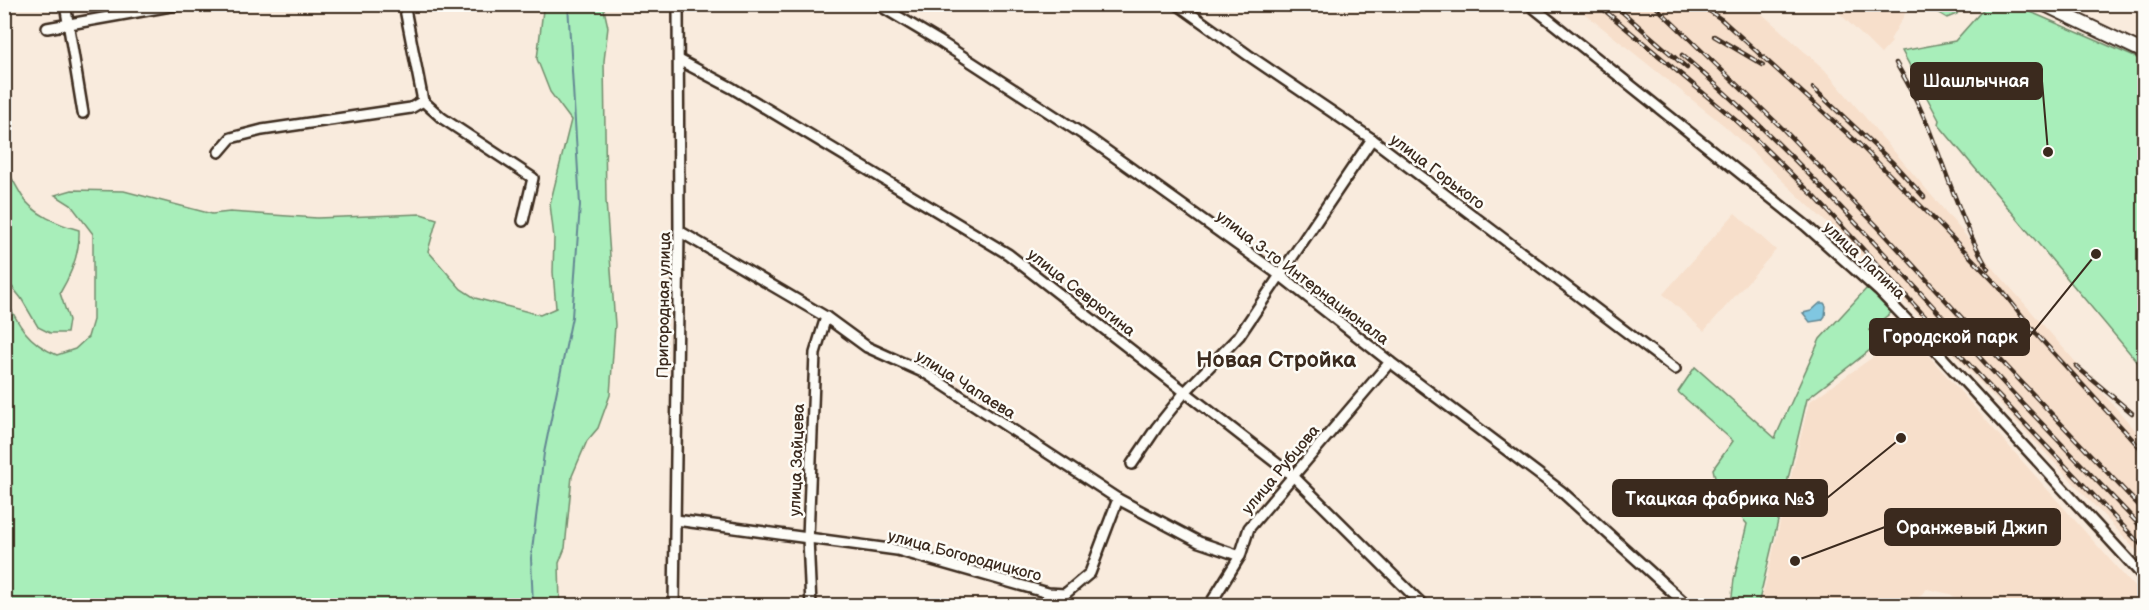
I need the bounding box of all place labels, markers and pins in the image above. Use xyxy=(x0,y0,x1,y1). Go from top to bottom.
callout: Шашлычная xyxy=(1911,63,2042,99)
callout: Городской парк xyxy=(1870,319,2029,355)
callout: Ткацкая фабрика №3 xyxy=(1613,480,1827,516)
callout: Оранжевый Джип xyxy=(1885,509,2060,545)

